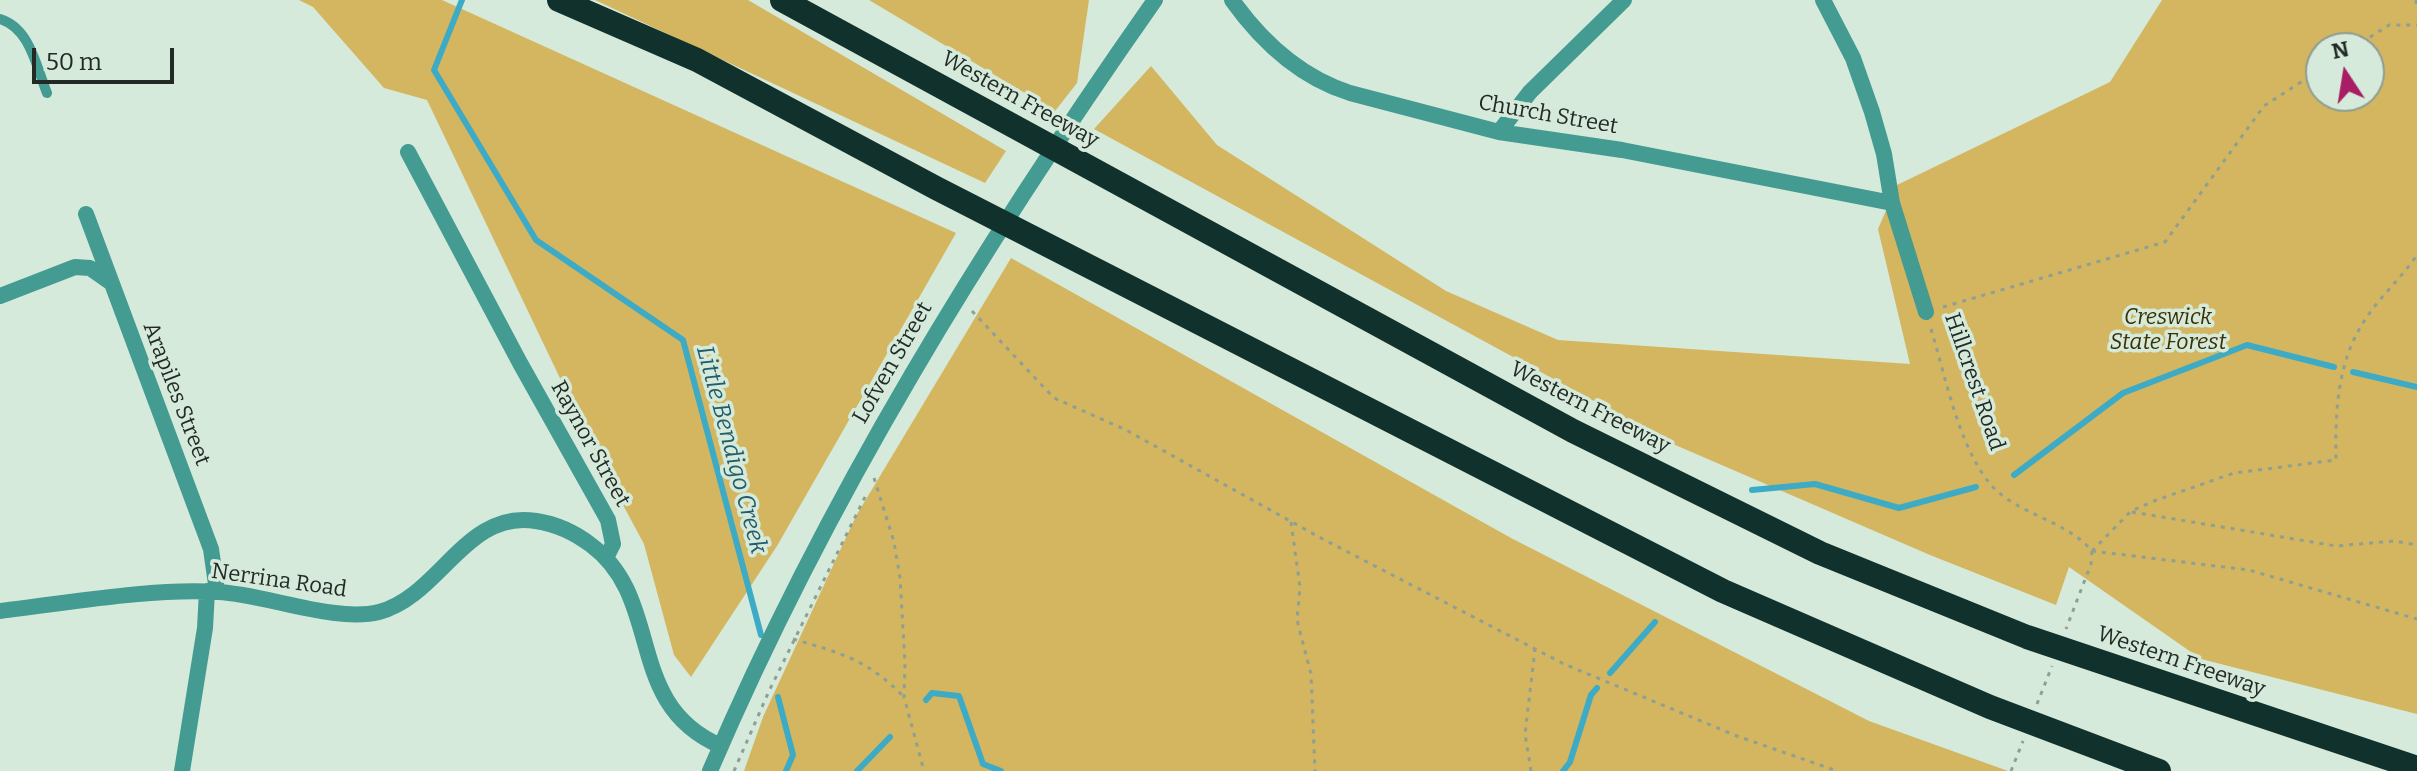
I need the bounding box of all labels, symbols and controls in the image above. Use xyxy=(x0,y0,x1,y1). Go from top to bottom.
scale bar xyxy=(36,32,178,82)
north arrow xyxy=(2305,32,2385,112)
text: N xyxy=(2329,35,2351,65)
street label: Western Freeway xyxy=(937,46,1103,154)
text: 50 m xyxy=(46,48,102,76)
street label: Church Street xyxy=(1476,90,1620,140)
street label: Lofven Street xyxy=(848,297,938,429)
park label: Creswick State Forest xyxy=(2110,305,2226,356)
street label: Hillcrest Road xyxy=(1938,310,2010,454)
street label: Arapiles Street xyxy=(137,319,215,469)
water label: Little Bendigo Creek xyxy=(689,343,773,557)
street label: Western Freeway xyxy=(1506,356,1674,460)
street label: Raynor Street xyxy=(545,376,635,512)
street label: Nerrina Road xyxy=(210,558,348,604)
street label: Western Freeway xyxy=(2094,621,2268,703)

